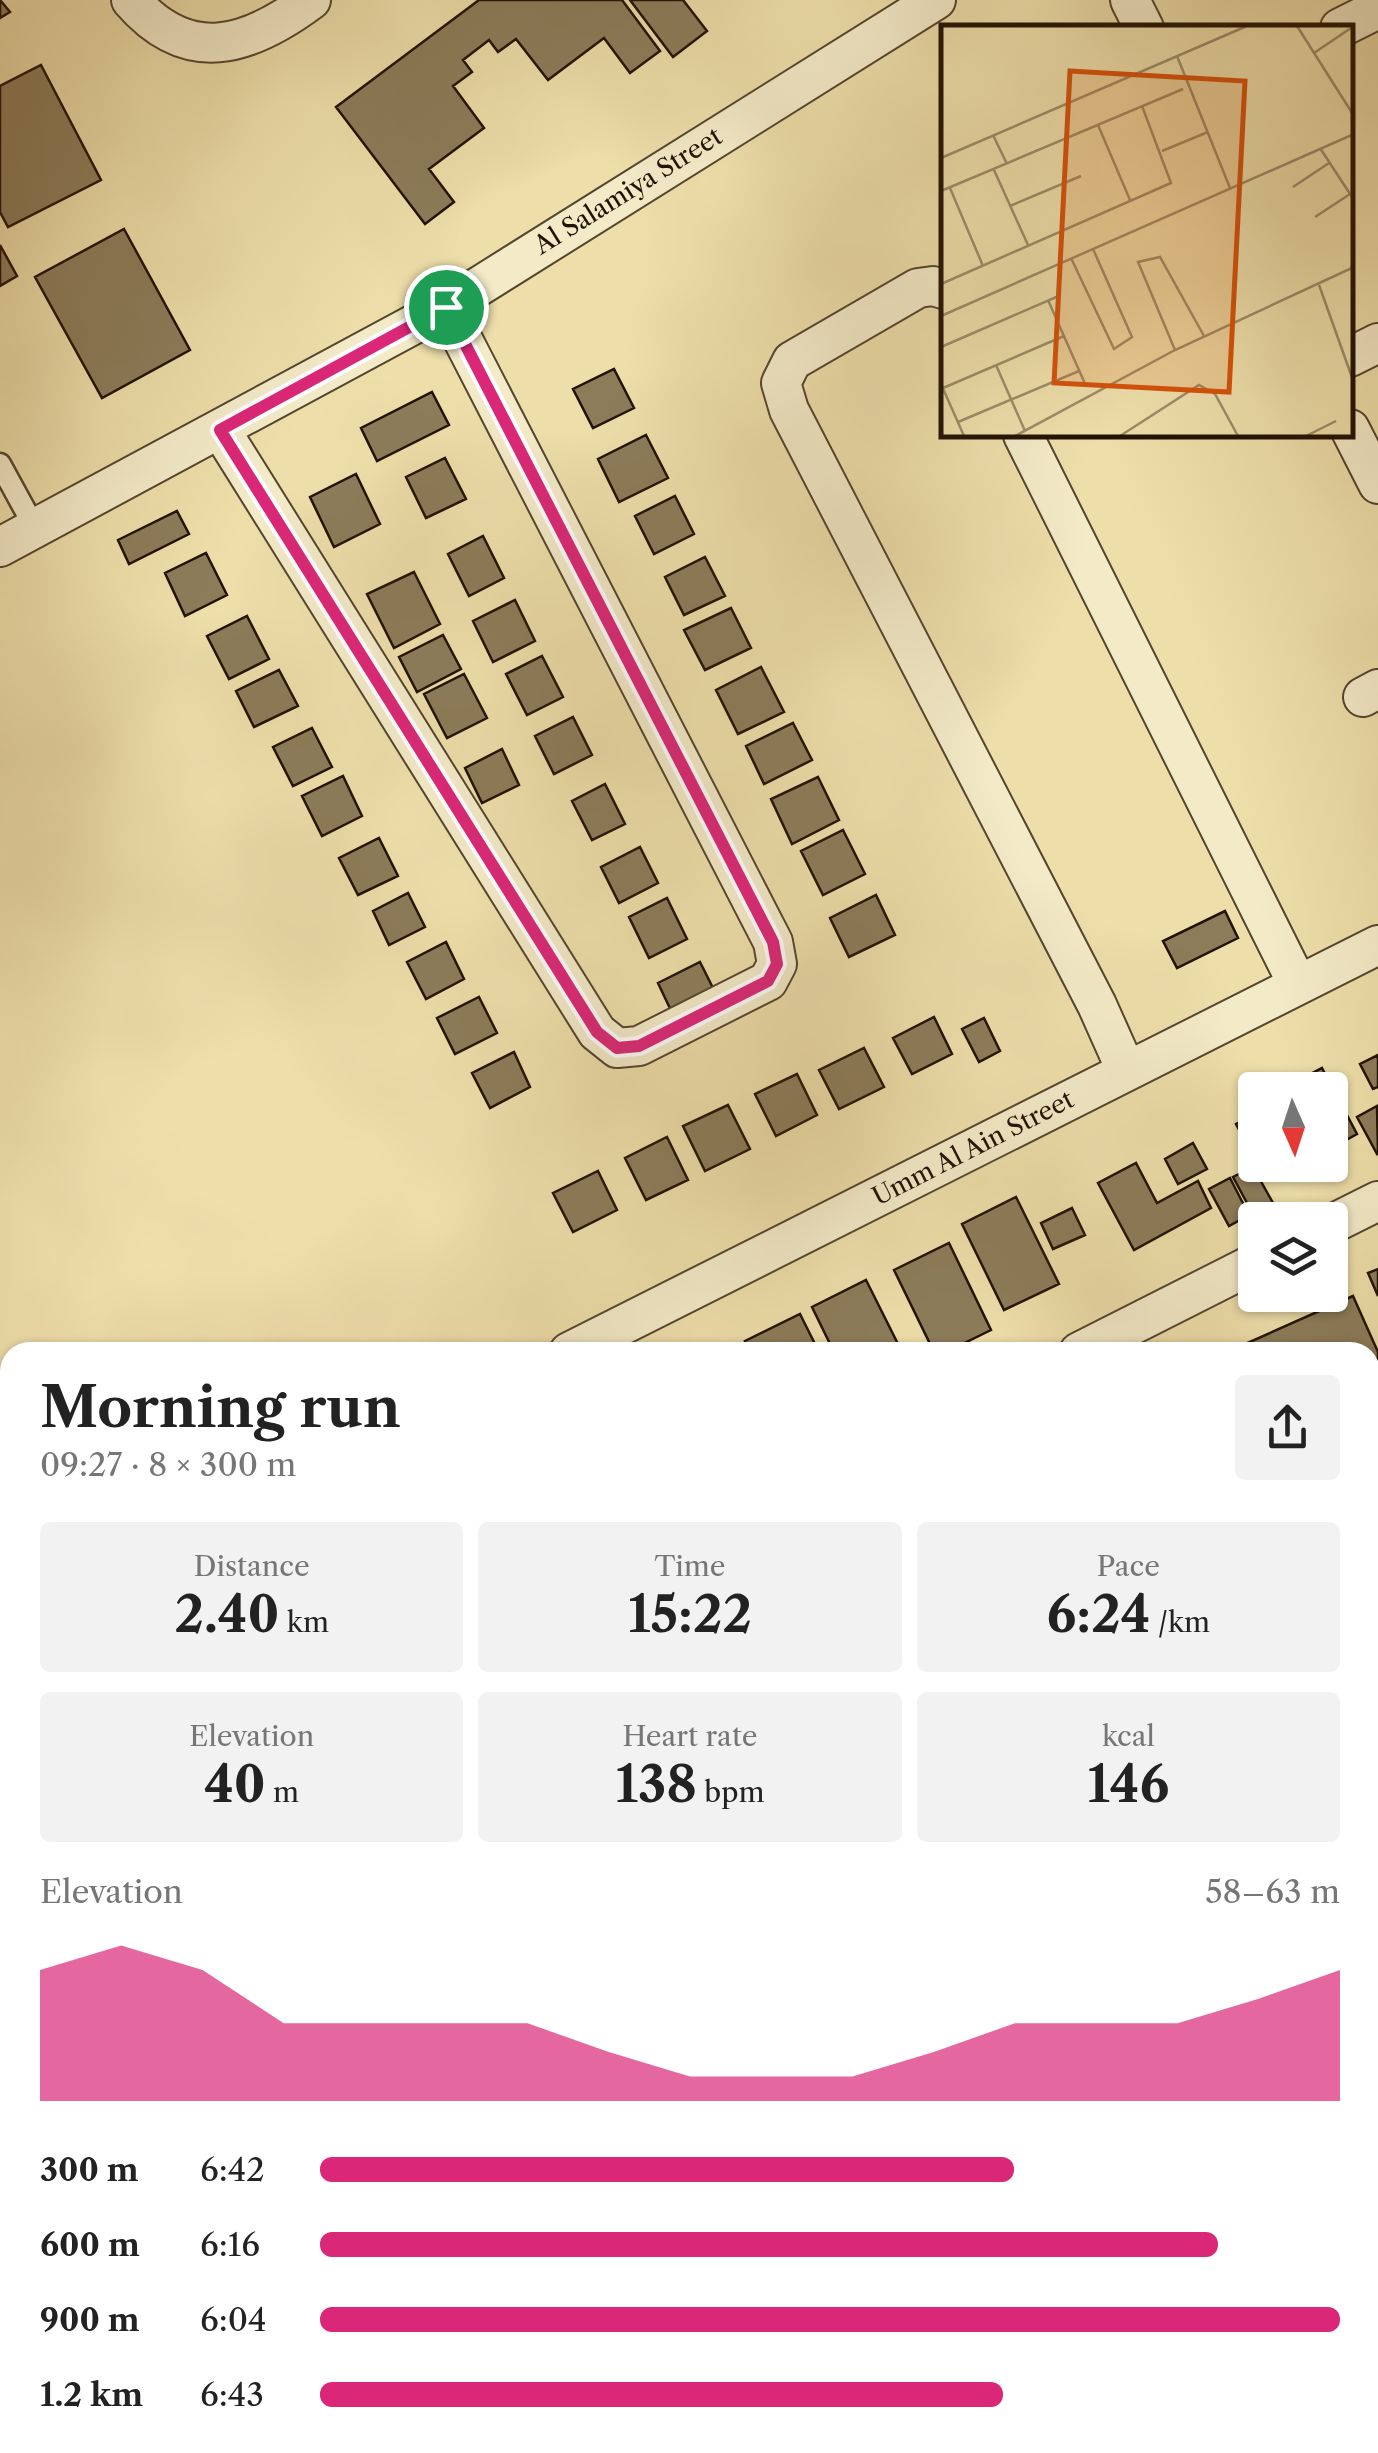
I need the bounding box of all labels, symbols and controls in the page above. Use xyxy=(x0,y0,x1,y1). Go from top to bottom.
inset map xyxy=(941,25,1353,438)
street label: Al Salamiya Street xyxy=(528,121,728,262)
pin xyxy=(404,265,489,350)
icon: arrive xyxy=(419,280,474,335)
north arrow xyxy=(1238,1072,1348,1182)
map controls xyxy=(1238,1072,1348,1312)
street label: Umm Al Ain Street xyxy=(867,1084,1079,1212)
button: layers xyxy=(1238,1202,1348,1312)
text: Morning run xyxy=(40,1374,401,1441)
button: share xyxy=(1235,1375,1340,1480)
text: 09:27 · 8 × 300 m xyxy=(40,1445,296,1484)
text: Distance xyxy=(194,1549,310,1583)
text: Time xyxy=(655,1549,725,1583)
text: Pace xyxy=(1097,1549,1160,1583)
text: 2.40 xyxy=(174,1583,279,1645)
text: 15:22 xyxy=(628,1583,752,1645)
text: 6:24 xyxy=(1046,1583,1150,1645)
text: km xyxy=(279,1605,329,1639)
text: /km xyxy=(1150,1605,1210,1639)
text: Elevation xyxy=(189,1719,314,1753)
text: Heart rate xyxy=(623,1719,757,1753)
text: kcal xyxy=(1102,1719,1155,1753)
text: 40 xyxy=(204,1753,266,1815)
text: 138 xyxy=(615,1753,697,1815)
text: 146 xyxy=(1087,1753,1169,1815)
text: m xyxy=(266,1775,299,1809)
text: bpm xyxy=(697,1775,765,1809)
text: Elevation xyxy=(40,1872,183,1911)
text: 58–63 m xyxy=(1205,1872,1340,1911)
text: 300 m xyxy=(40,2150,139,2189)
text: 6:42 xyxy=(200,2150,265,2189)
text: 600 m xyxy=(40,2225,140,2264)
text: 6:16 xyxy=(200,2225,260,2264)
text: 900 m xyxy=(40,2300,140,2339)
text: 6:04 xyxy=(200,2300,267,2339)
text: 1.2 km xyxy=(40,2375,143,2414)
text: 6:43 xyxy=(200,2375,264,2414)

